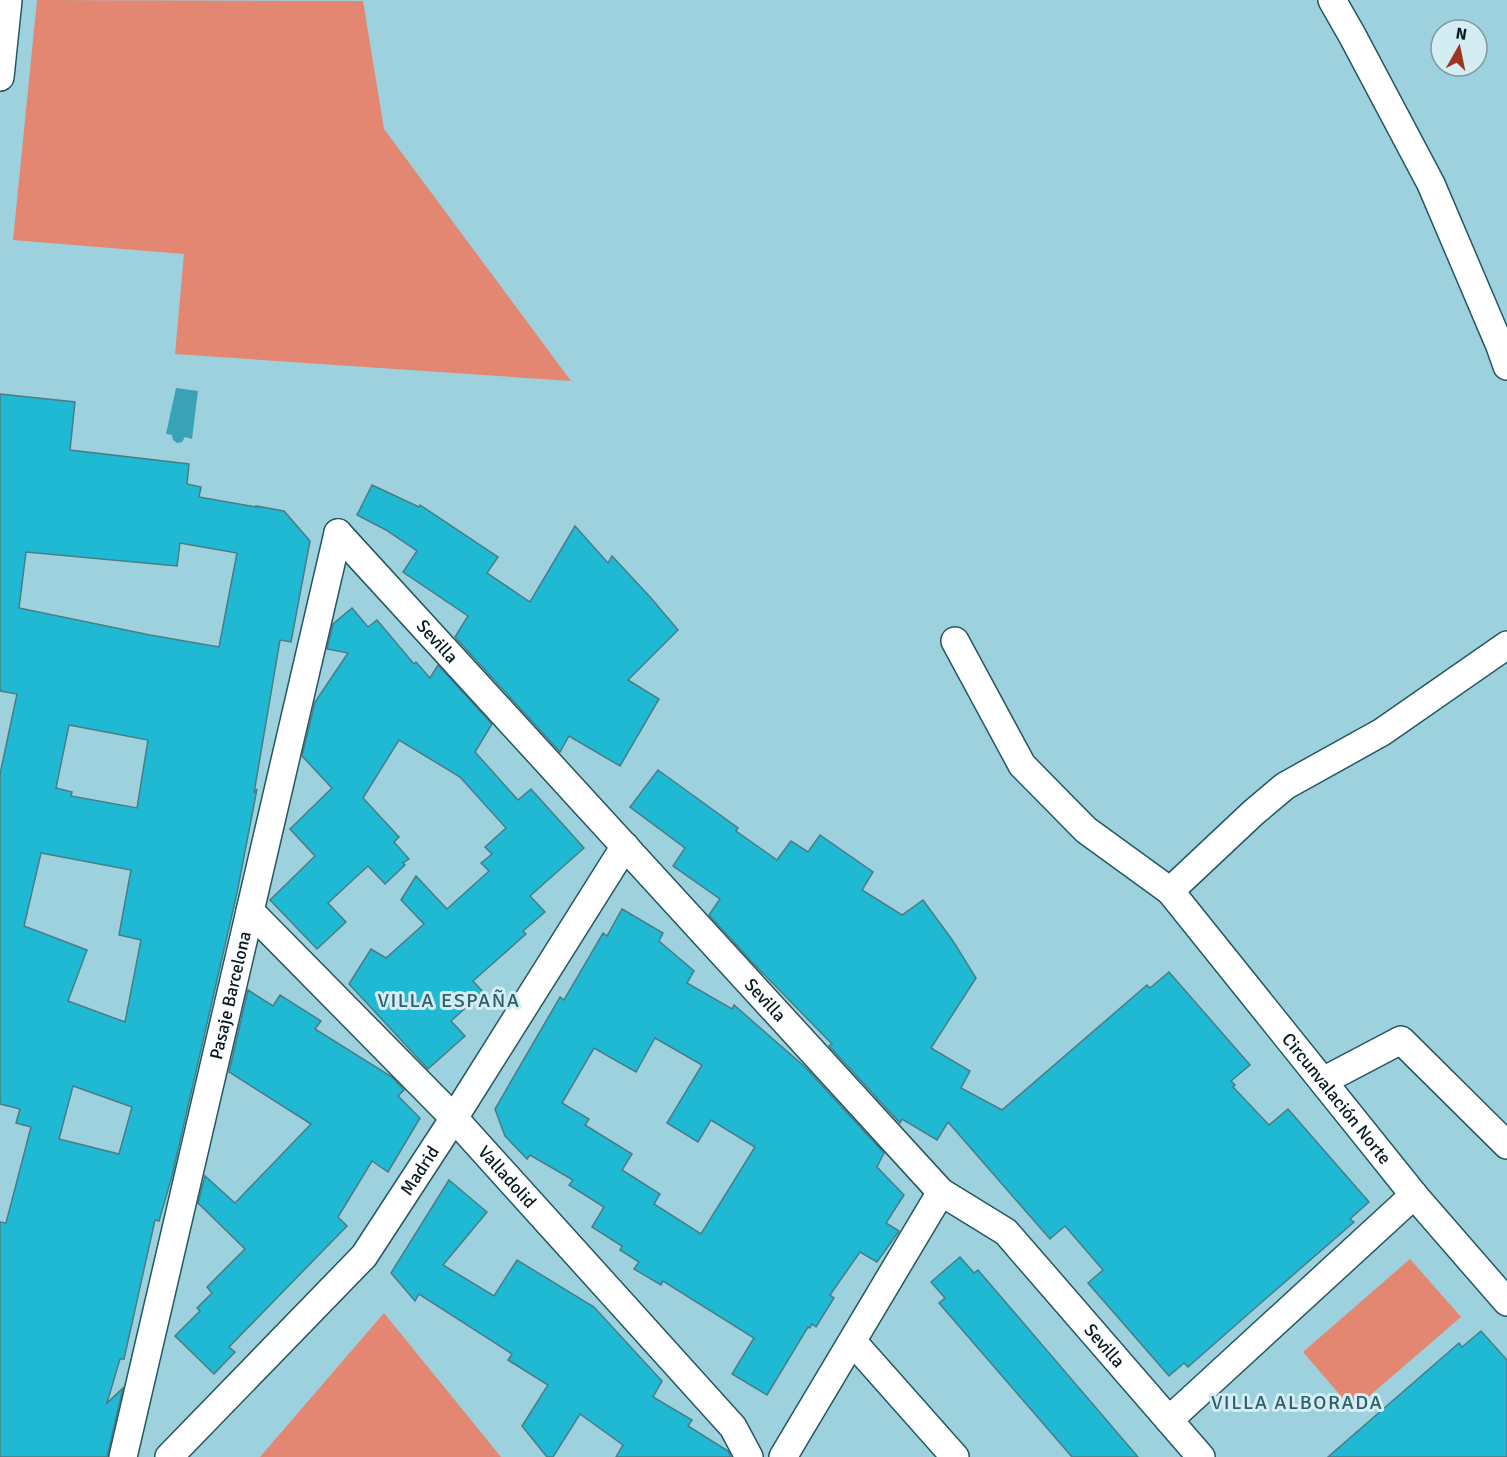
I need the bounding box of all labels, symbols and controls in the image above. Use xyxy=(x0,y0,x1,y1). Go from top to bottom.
north arrow xyxy=(1429,18,1489,78)
text: N xyxy=(1454,23,1468,45)
street label: Sevilla xyxy=(412,615,463,668)
street label: Pasaje Barcelona xyxy=(205,929,256,1062)
street label: Sevilla xyxy=(740,974,791,1026)
district label: VILLA ESPAÑA xyxy=(377,988,521,1013)
street label: Circunvalación Norte xyxy=(1277,1028,1396,1169)
street label: Valladolid xyxy=(473,1141,541,1213)
street label: Madrid xyxy=(396,1142,444,1199)
street label: Sevilla xyxy=(1079,1319,1130,1372)
district label: VILLA ALBORADA xyxy=(1211,1390,1383,1415)

